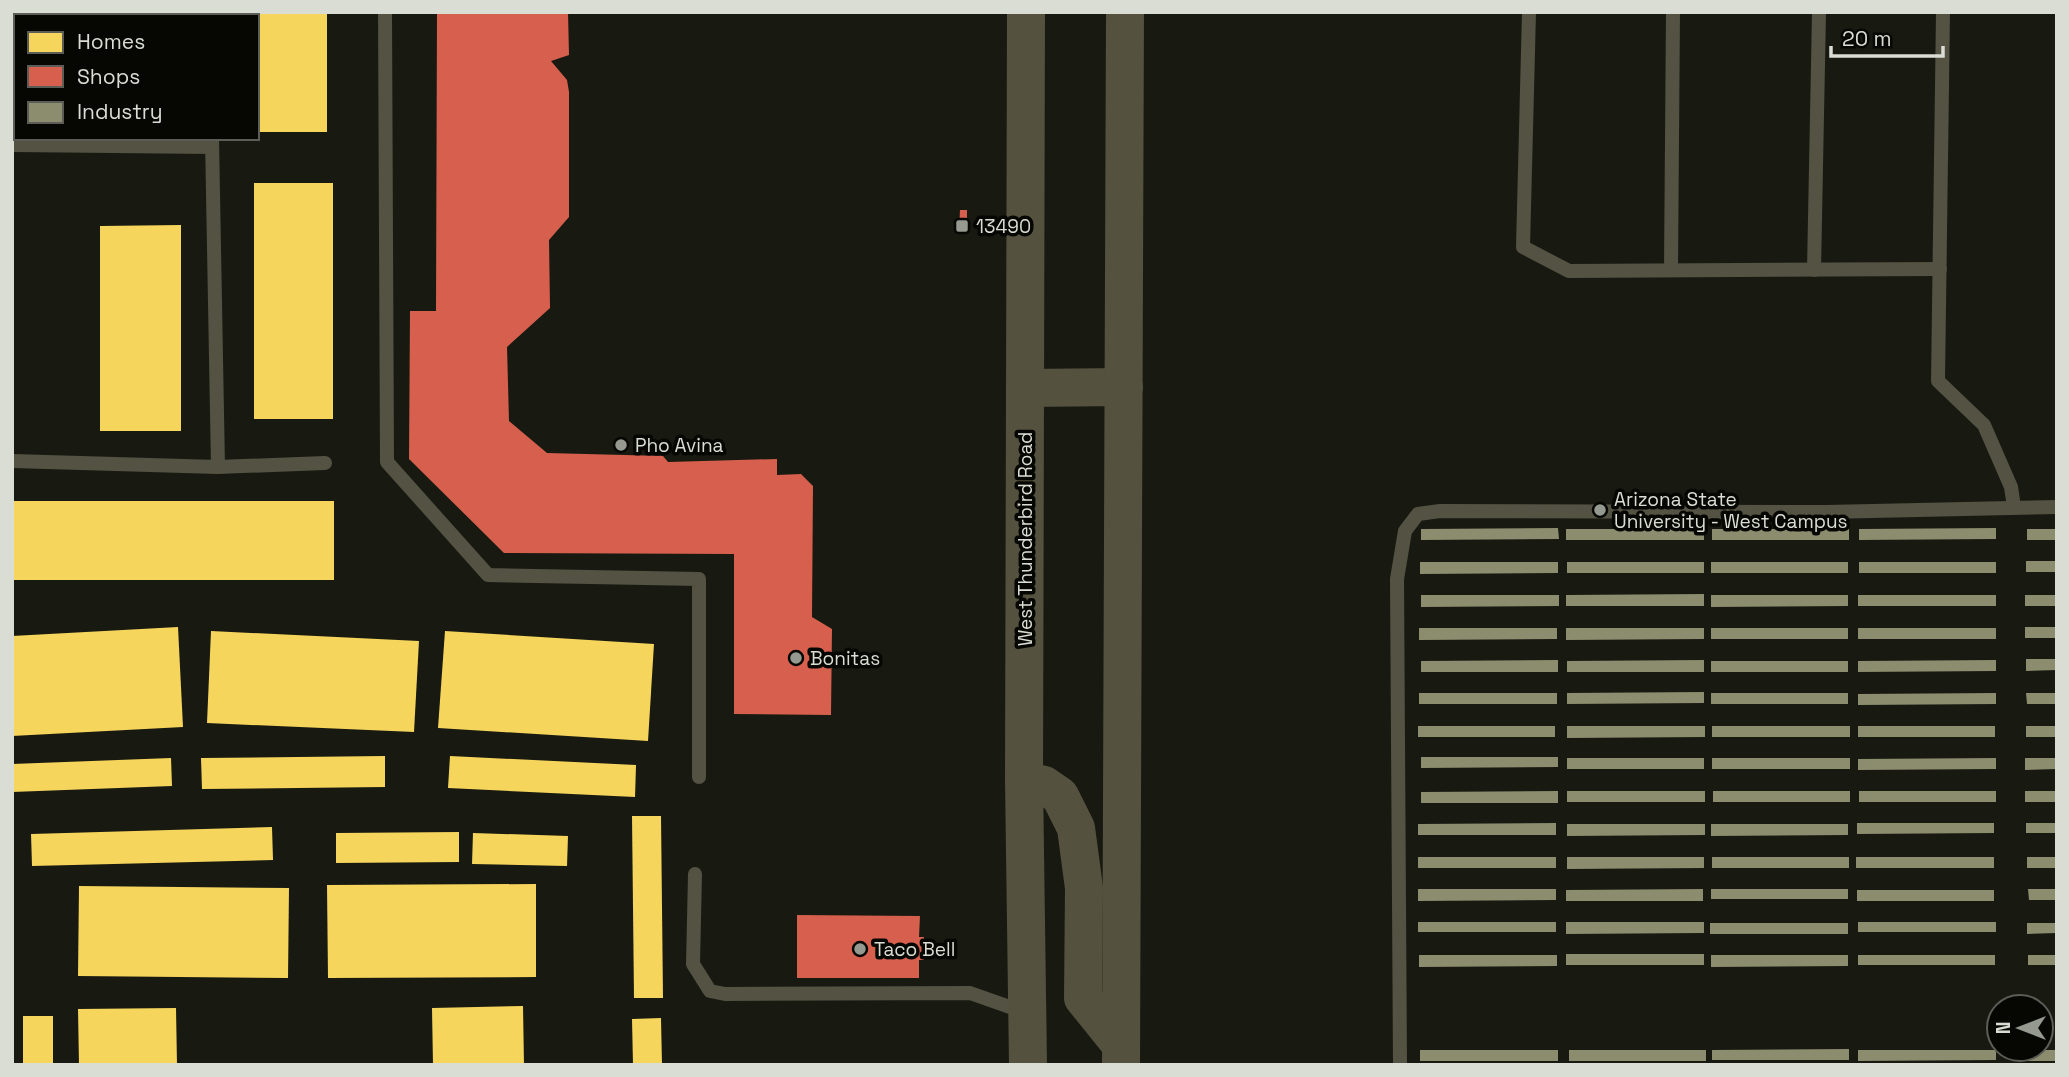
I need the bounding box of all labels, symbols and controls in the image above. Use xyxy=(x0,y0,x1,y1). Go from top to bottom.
legend xyxy=(14,14,259,140)
scale bar xyxy=(1831,14,1943,58)
text: 20 m xyxy=(1842,25,1892,52)
text: Homes xyxy=(77,28,145,55)
text: Shops xyxy=(77,63,140,90)
text: Industry xyxy=(77,98,163,125)
place label: 13490 xyxy=(976,214,1031,239)
marker: 13490 xyxy=(954,218,970,234)
street label: West Thunderbird Road xyxy=(1013,432,1038,646)
place label: Pho Avina xyxy=(635,433,724,458)
marker: Pho Avina xyxy=(613,437,629,453)
place label: Arizona State University - West Campus xyxy=(1614,487,1848,534)
marker: Arizona State University - West Campus xyxy=(1592,502,1608,518)
place label: Bonitas xyxy=(810,646,880,671)
marker: Bonitas xyxy=(788,650,804,666)
place label: Taco Bell xyxy=(874,937,955,962)
marker: Taco Bell xyxy=(852,941,868,957)
north arrow xyxy=(1985,993,2055,1063)
text: N xyxy=(1991,1022,2016,1034)

